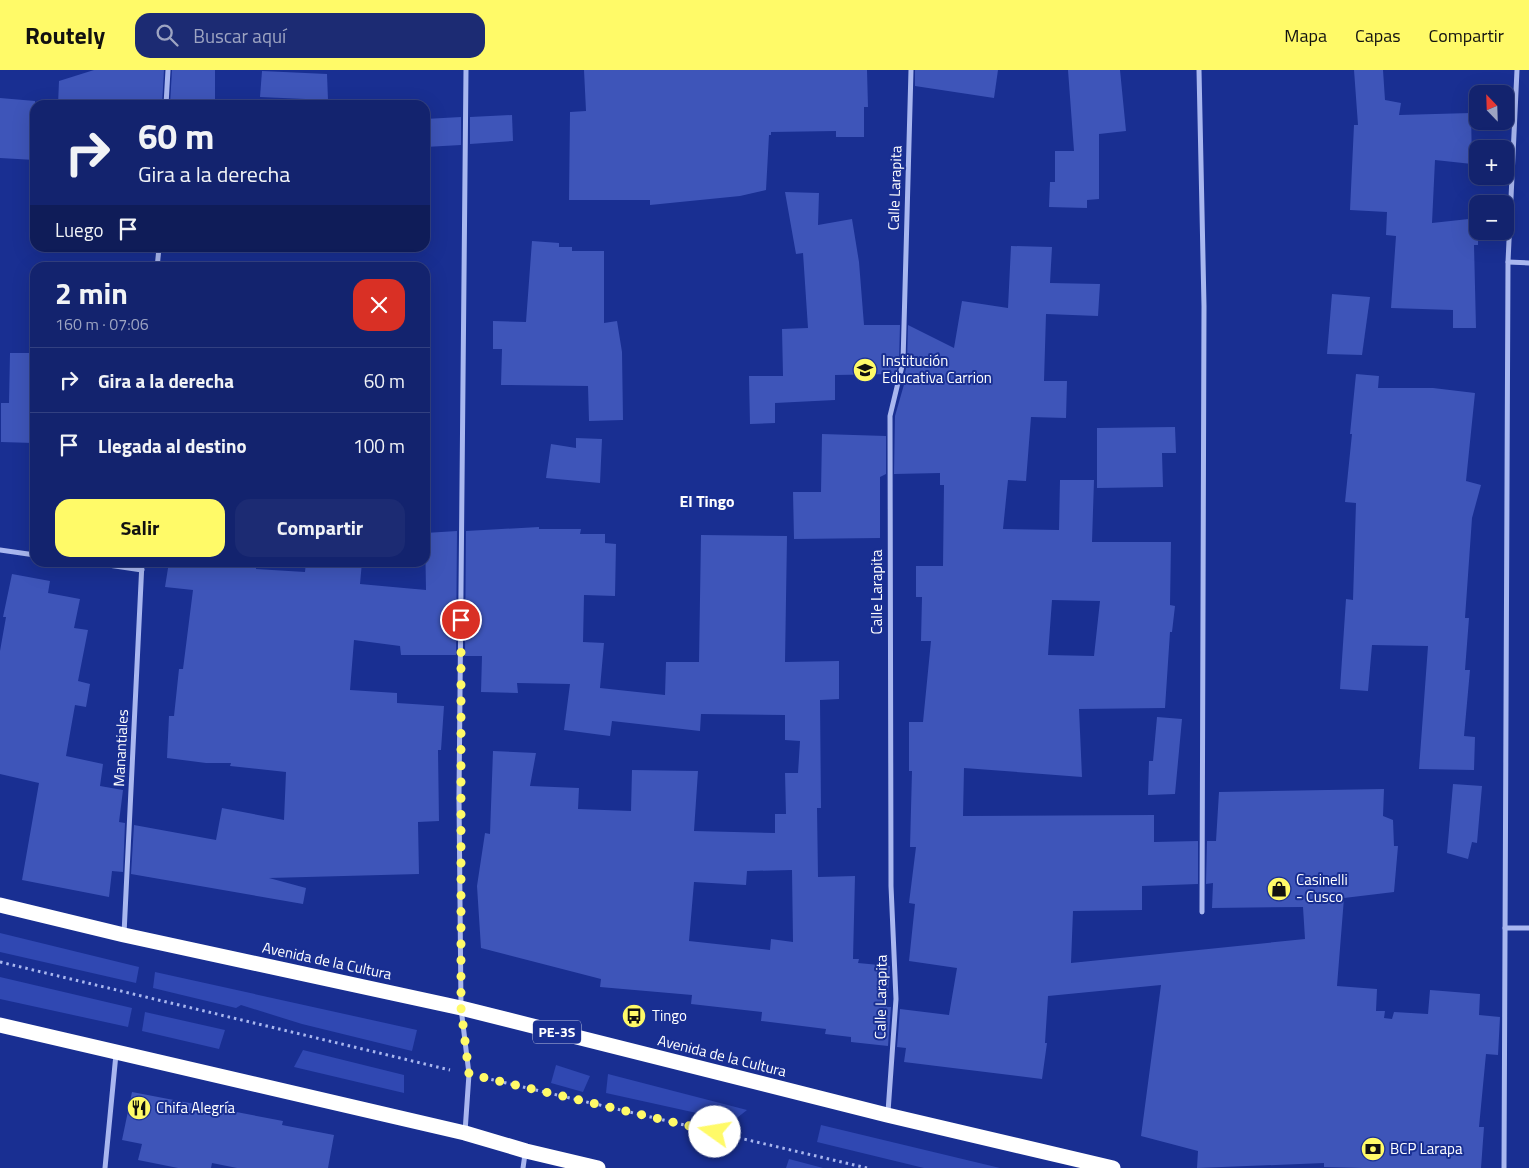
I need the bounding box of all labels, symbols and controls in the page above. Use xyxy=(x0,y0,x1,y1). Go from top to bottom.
search box xyxy=(135,13,485,58)
text: Routely xyxy=(25,17,105,53)
icon: search xyxy=(153,21,181,49)
text: Buscar aquí xyxy=(193,21,286,50)
text: Mapa xyxy=(1284,22,1327,49)
text: Capas xyxy=(1355,22,1401,49)
text: Compartir xyxy=(1429,22,1504,49)
north arrow xyxy=(1469,85,1514,130)
map controls xyxy=(1469,85,1514,240)
text: 60 m xyxy=(138,109,214,163)
icon: right xyxy=(55,120,120,185)
button: + xyxy=(1469,140,1514,185)
street label: Calle Larapita xyxy=(882,145,907,231)
text: Gira a la derecha xyxy=(138,157,290,191)
button: − xyxy=(1469,195,1514,240)
text: Luego xyxy=(55,215,104,244)
icon: arrive xyxy=(114,215,142,243)
text: 2 min xyxy=(55,270,128,316)
button: close xyxy=(353,279,405,331)
text: 160 m · 07:06 xyxy=(55,312,149,336)
place label: Institución Educativa Carrion xyxy=(882,349,992,389)
school or university icon: Institución Educativa Carrion xyxy=(852,357,878,383)
icon: right xyxy=(55,366,83,394)
text: Gira a la derecha xyxy=(98,366,234,395)
text: 60 m xyxy=(364,366,405,395)
icon: arrive xyxy=(55,431,83,459)
text: Llegada al destino xyxy=(98,431,247,460)
text: 100 m xyxy=(353,431,405,460)
district label: El Tingo xyxy=(679,489,735,513)
button: Salir xyxy=(55,499,225,557)
button: Compartir xyxy=(235,499,405,557)
street label: Calle Larapita xyxy=(865,549,888,634)
pin xyxy=(440,599,482,641)
icon: arrive xyxy=(447,606,475,634)
street label: Manantiales xyxy=(107,709,134,787)
place label: Casinelli - Cusco xyxy=(1296,868,1348,908)
shop icon: Casinelli - Cusco xyxy=(1266,876,1292,902)
street label: Avenida de la Cultura xyxy=(260,936,394,986)
street label: Calle Larapita xyxy=(868,954,893,1040)
bus stop icon: Tingo xyxy=(621,1003,647,1029)
place label: Tingo xyxy=(652,1004,687,1027)
road number: PE-3S xyxy=(533,1020,581,1044)
street label: Avenida de la Cultura xyxy=(655,1028,789,1083)
restaurant icon: Chifa Alegría xyxy=(126,1095,152,1121)
place label: Chifa Alegría xyxy=(156,1096,235,1119)
position arrow xyxy=(688,1105,740,1157)
bank icon: BCP Larapa xyxy=(1360,1136,1386,1162)
place label: BCP Larapa xyxy=(1390,1137,1463,1160)

